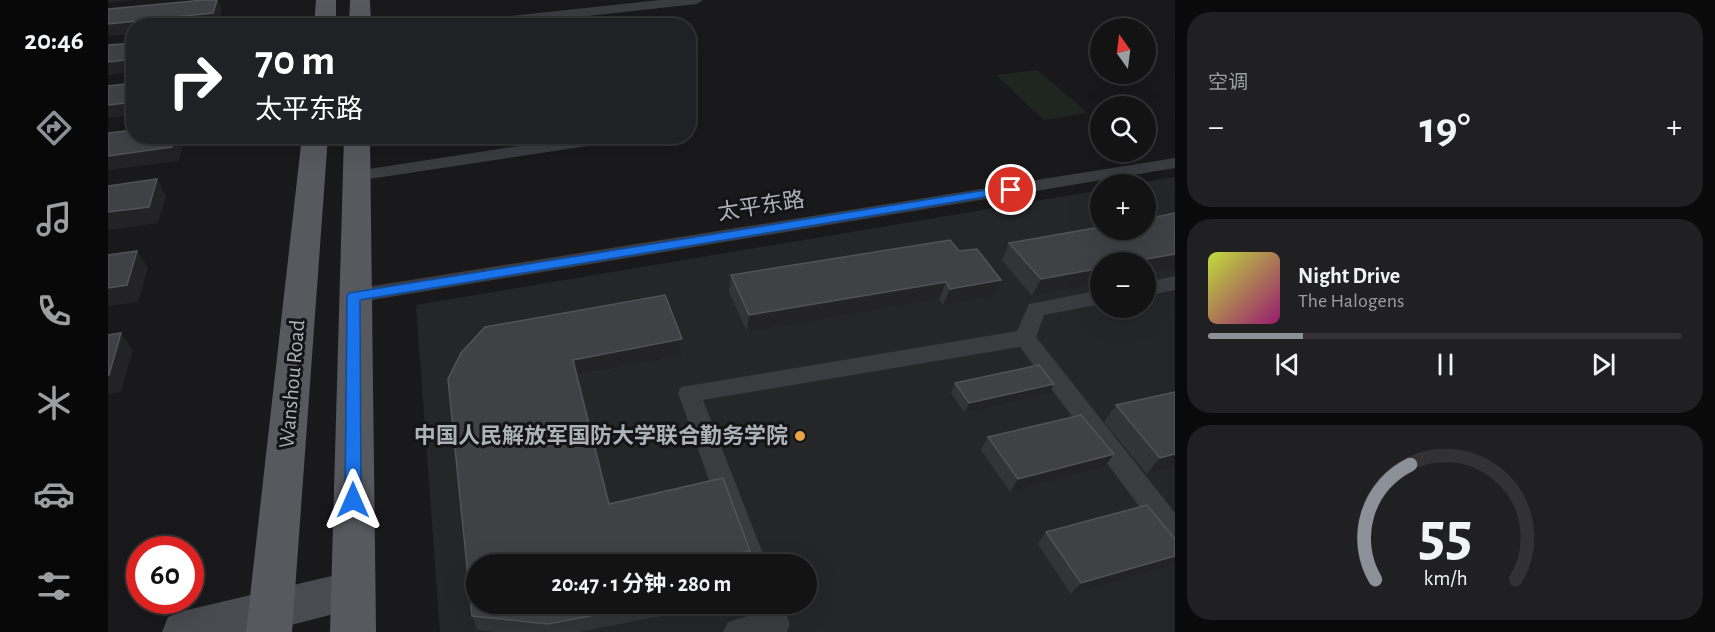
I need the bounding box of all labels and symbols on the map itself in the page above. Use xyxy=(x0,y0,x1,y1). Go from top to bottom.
north arrow xyxy=(1090,18,1156,84)
pin xyxy=(985,164,1036,215)
street label: 太平东路 xyxy=(716,187,806,224)
street label: Wanshou Road xyxy=(275,319,309,449)
place label: 中国人民解放军国防大学联合勤务学院 xyxy=(414,423,788,447)
marker: 中国人民解放军国防大学联合勤务学院 xyxy=(793,429,807,443)
position arrow xyxy=(321,468,385,532)
speed limit sign: 60 xyxy=(126,536,204,614)

